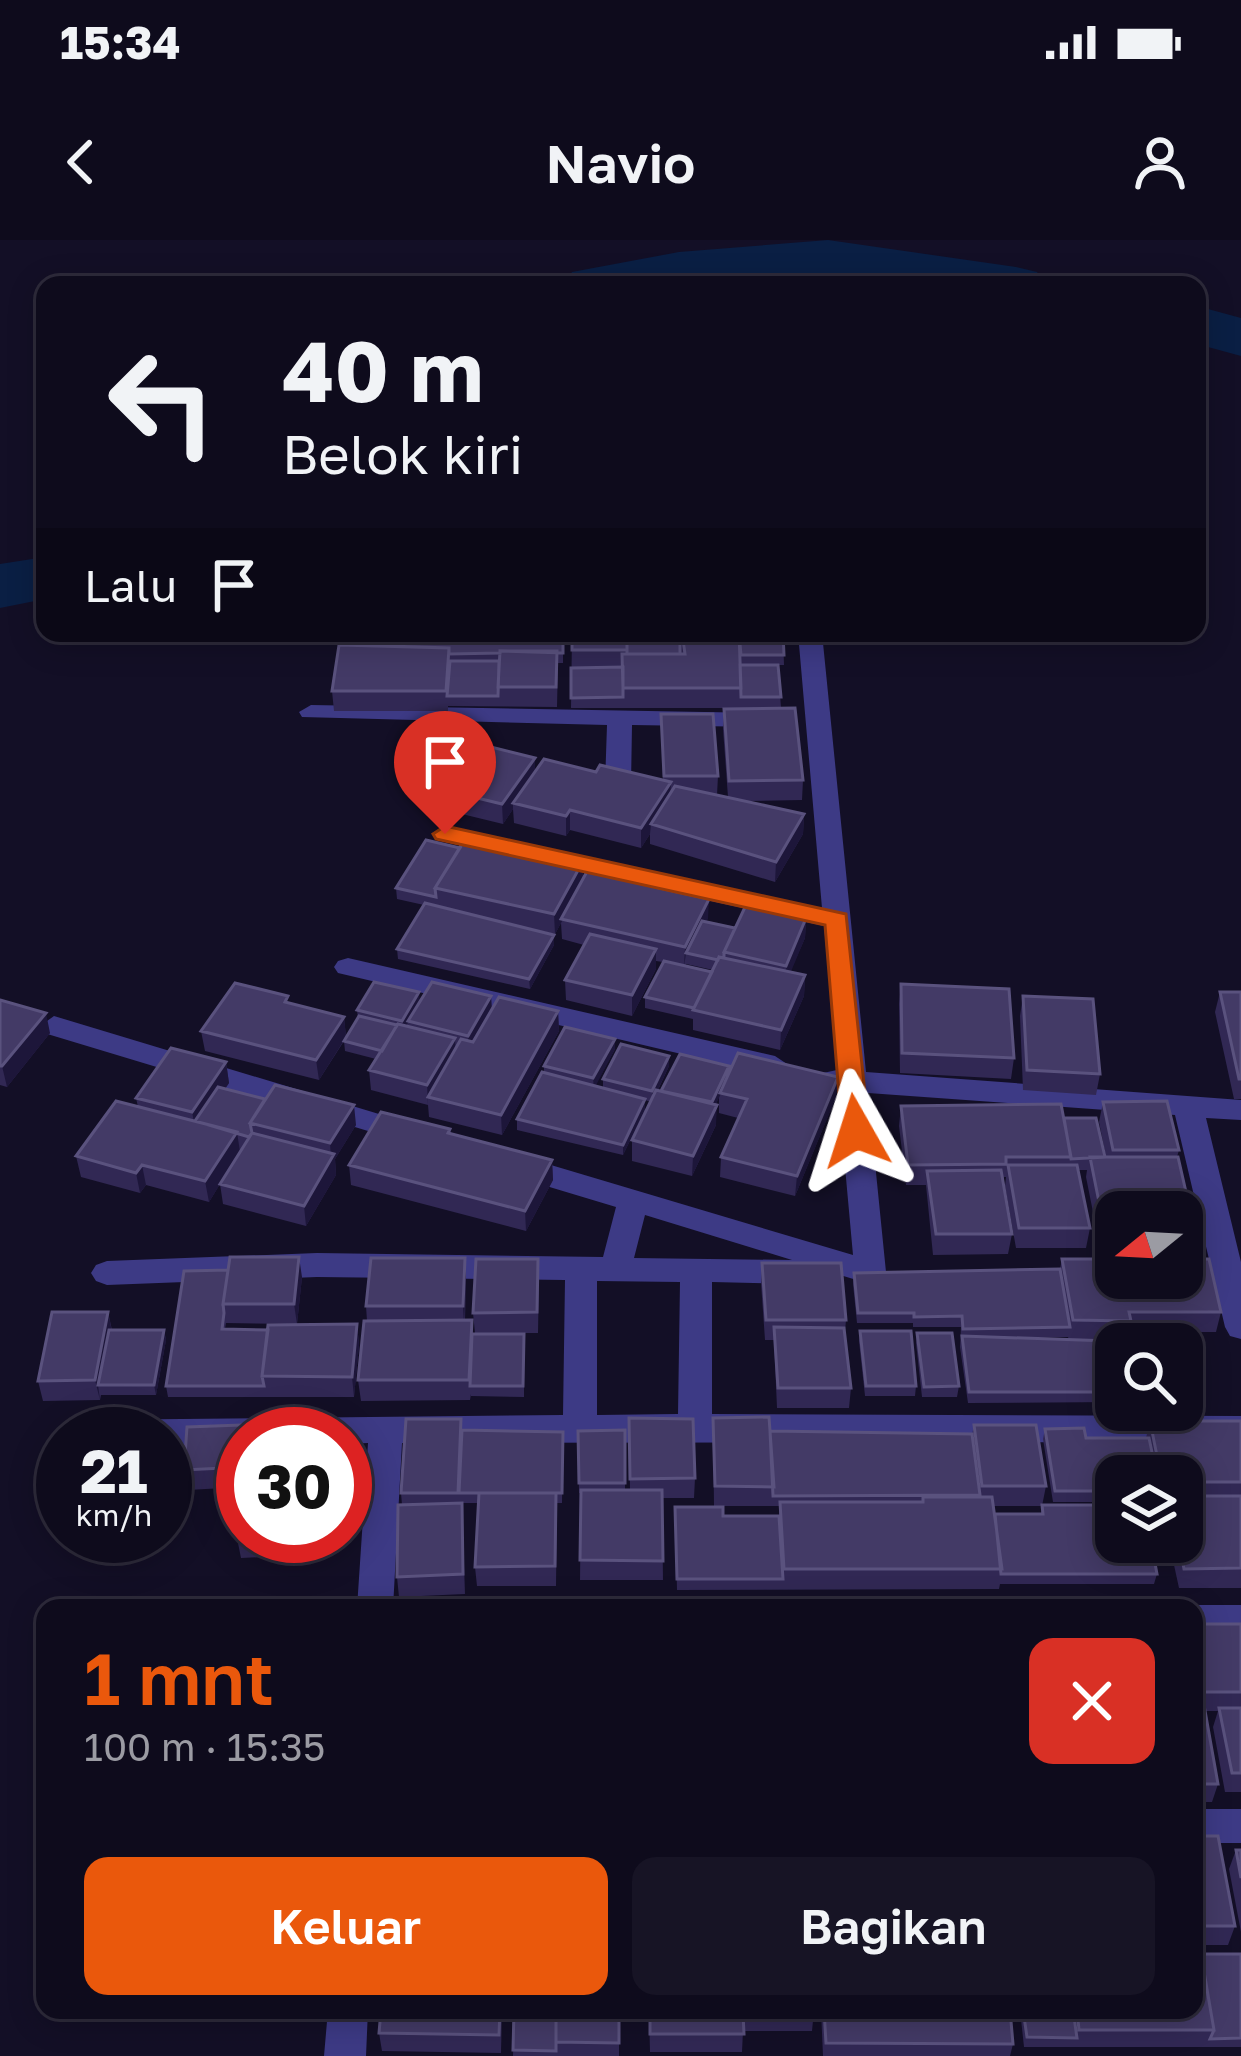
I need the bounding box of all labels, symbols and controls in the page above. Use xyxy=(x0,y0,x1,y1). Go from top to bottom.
text: 15:34 xyxy=(60,15,181,69)
icon: back xyxy=(48,129,114,195)
icon: person xyxy=(1127,129,1193,195)
text: Navio xyxy=(546,130,695,195)
text: 40 m xyxy=(282,320,484,420)
icon: left xyxy=(84,324,240,480)
text: Belok kiri xyxy=(282,421,523,486)
icon: arrive xyxy=(201,552,267,618)
text: Lalu xyxy=(84,558,177,612)
pin xyxy=(394,711,496,834)
icon: arrive xyxy=(412,729,478,795)
position arrow xyxy=(793,1068,919,1194)
north arrow xyxy=(1095,1191,1203,1299)
map controls xyxy=(1095,1191,1203,1563)
button: search xyxy=(1095,1323,1203,1431)
speed limit sign: 30 xyxy=(216,1407,372,1563)
text: 21 xyxy=(80,1434,148,1506)
button: layers xyxy=(1095,1455,1203,1563)
text: km/h xyxy=(76,1497,152,1533)
text: 1 mnt xyxy=(84,1634,274,1721)
button: close xyxy=(1029,1638,1155,1764)
text: 100 m · 15:35 xyxy=(84,1723,325,1770)
button: Keluar xyxy=(84,1857,608,1995)
button: Bagikan xyxy=(632,1857,1155,1995)

